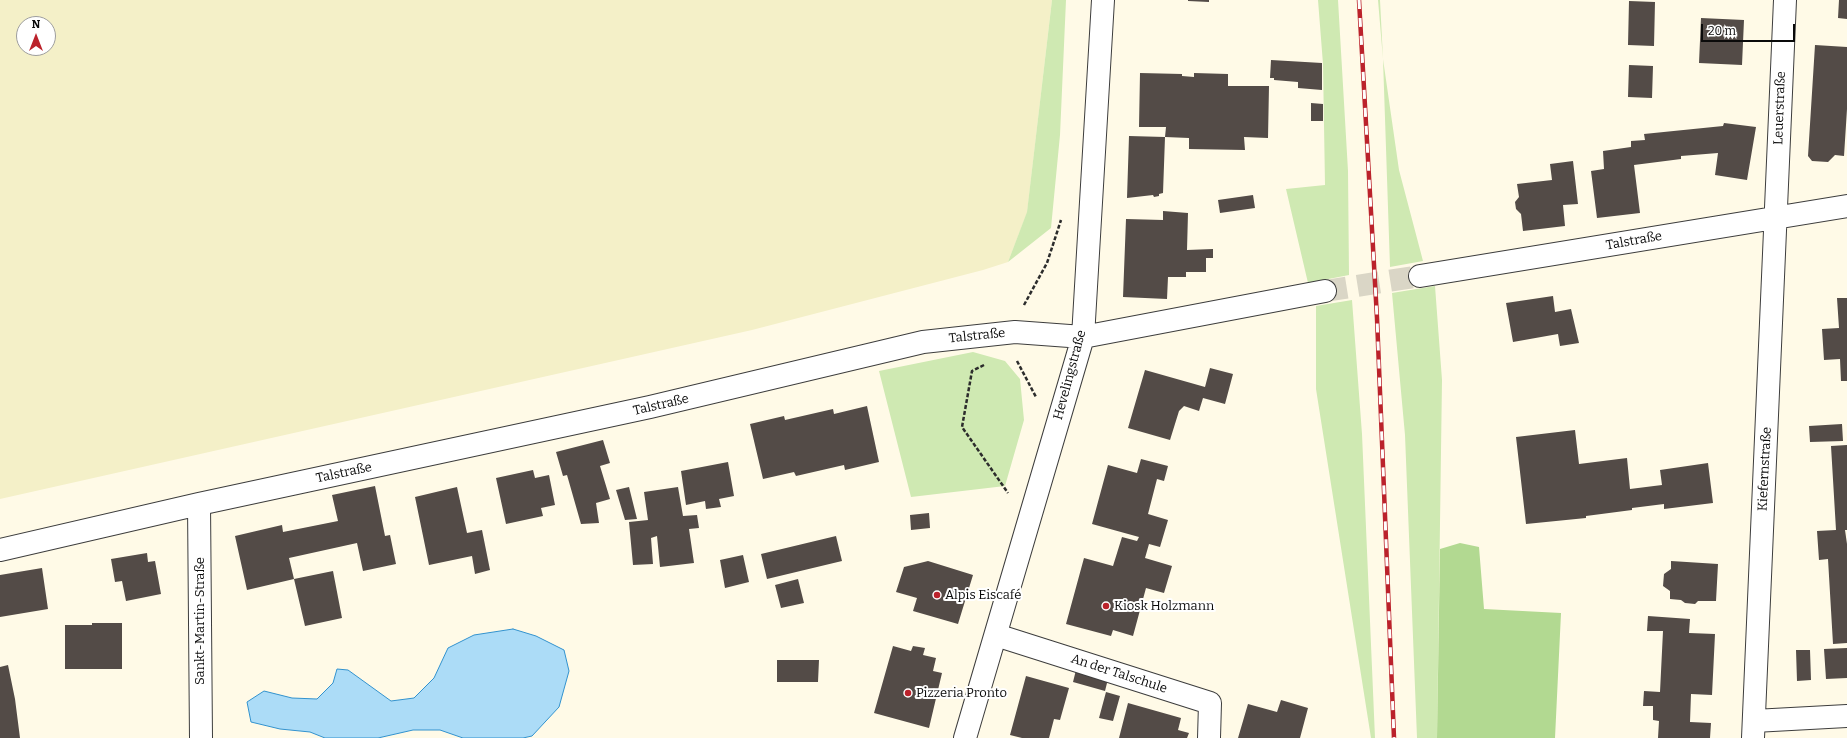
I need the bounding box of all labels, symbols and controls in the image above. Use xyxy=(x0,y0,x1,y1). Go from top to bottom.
north arrow xyxy=(16,16,56,56)
scale bar xyxy=(1703,16,1797,42)
text: N xyxy=(32,18,40,31)
text: 20 m xyxy=(1708,24,1736,38)
street label: Leuerstraße xyxy=(1771,71,1789,145)
street label: Talstraße xyxy=(1605,228,1663,254)
street label: Talstraße xyxy=(948,325,1006,347)
street label: Hevelingstraße xyxy=(1050,328,1090,422)
street label: Talstraße xyxy=(632,391,690,419)
street label: Kiefernstraße xyxy=(1755,427,1775,511)
street label: Talstraße xyxy=(315,459,373,487)
street label: Sankt-Martin-Straße xyxy=(192,557,208,685)
place label: Alpis Eiscafé xyxy=(945,587,1021,603)
marker: Alpis Eiscafé xyxy=(932,590,942,600)
place label: Kiosk Holzmann xyxy=(1114,598,1214,614)
marker: Kiosk Holzmann xyxy=(1101,601,1111,611)
street label: An der Talschule xyxy=(1069,651,1169,697)
place label: Pizzeria Pronto xyxy=(916,685,1007,701)
marker: Pizzeria Pronto xyxy=(903,688,913,698)

